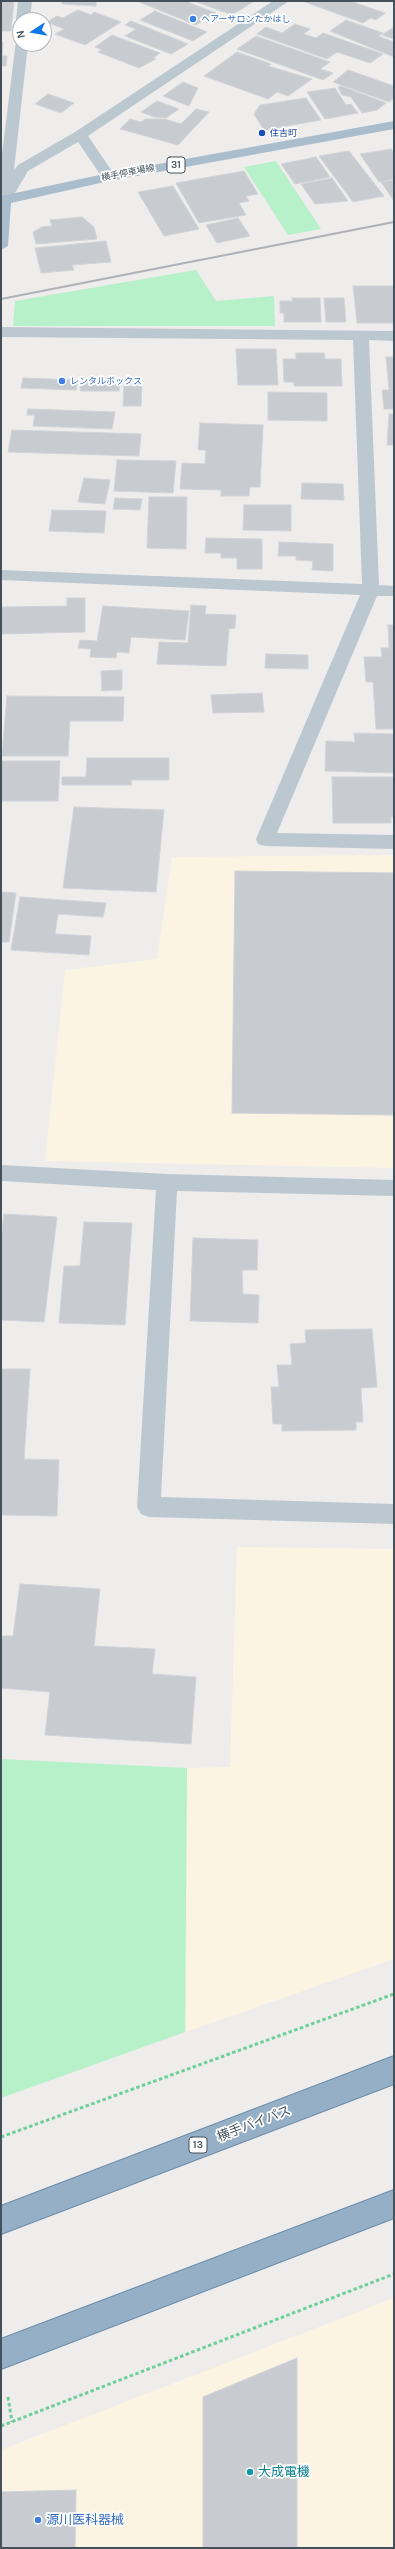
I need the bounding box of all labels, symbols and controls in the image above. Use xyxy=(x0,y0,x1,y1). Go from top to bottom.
north arrow xyxy=(12,12,52,52)
marker: ヘアーサロンたかはし xyxy=(188,14,198,24)
place label: ヘアーサロンたかはし xyxy=(201,14,290,24)
text: N xyxy=(14,29,28,40)
marker: 住吉町 xyxy=(257,128,267,138)
place label: 住吉町 xyxy=(270,128,297,138)
road number: 31 xyxy=(167,157,185,173)
street label: 横手停車場線 xyxy=(100,163,156,183)
marker: レンタルボックス xyxy=(57,376,67,386)
place label: レンタルボックス xyxy=(70,376,142,386)
street label: 横手バイパス xyxy=(215,2103,293,2145)
road number: 13 xyxy=(189,2137,207,2153)
place label: 大成電機 xyxy=(258,2464,310,2480)
marker: 大成電機 xyxy=(245,2467,255,2477)
place label: 源川医科器械 xyxy=(46,2512,124,2528)
marker: 源川医科器械 xyxy=(33,2515,43,2525)

